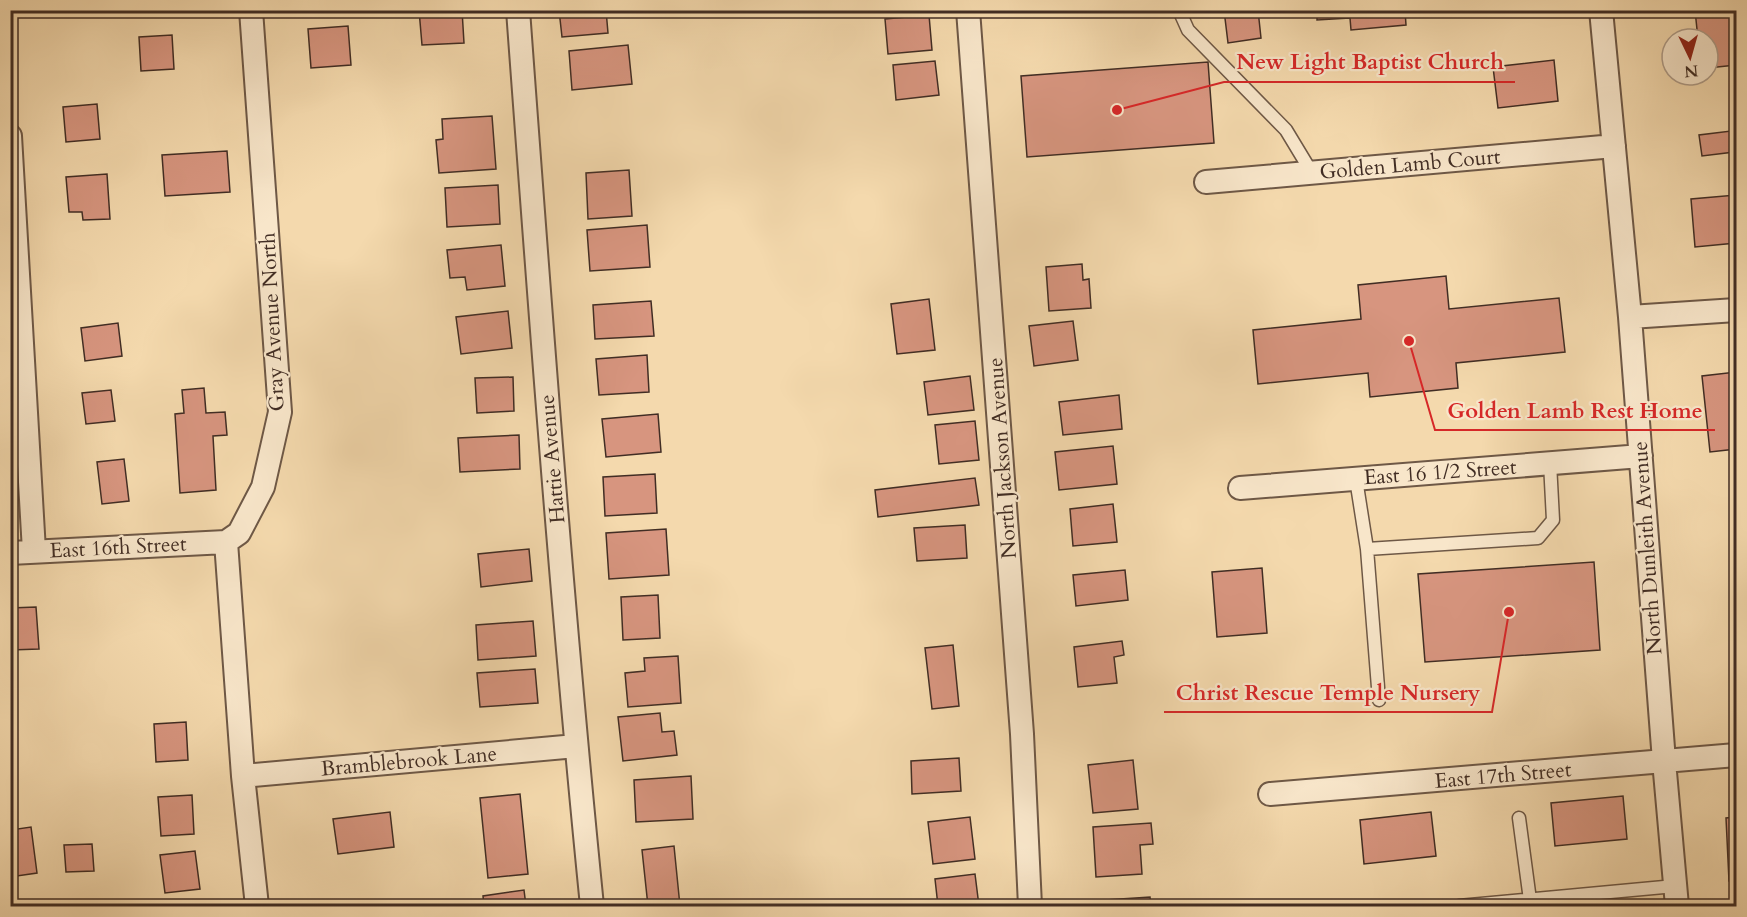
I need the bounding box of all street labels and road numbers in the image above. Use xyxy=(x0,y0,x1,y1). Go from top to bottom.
street label: Golden Lamb Court xyxy=(1318,142,1502,187)
street label: Gray Avenue North xyxy=(253,231,292,412)
street label: North Jackson Avenue xyxy=(981,356,1024,560)
street label: Hattie Avenue xyxy=(532,393,573,525)
street label: North Dunleith Avenue xyxy=(1626,440,1669,656)
street label: East 16 1/2 Street xyxy=(1363,453,1518,492)
street label: East 16th Street xyxy=(49,529,188,566)
street label: Bramblebrook Lane xyxy=(320,739,498,784)
street label: East 17th Street xyxy=(1433,755,1573,796)

